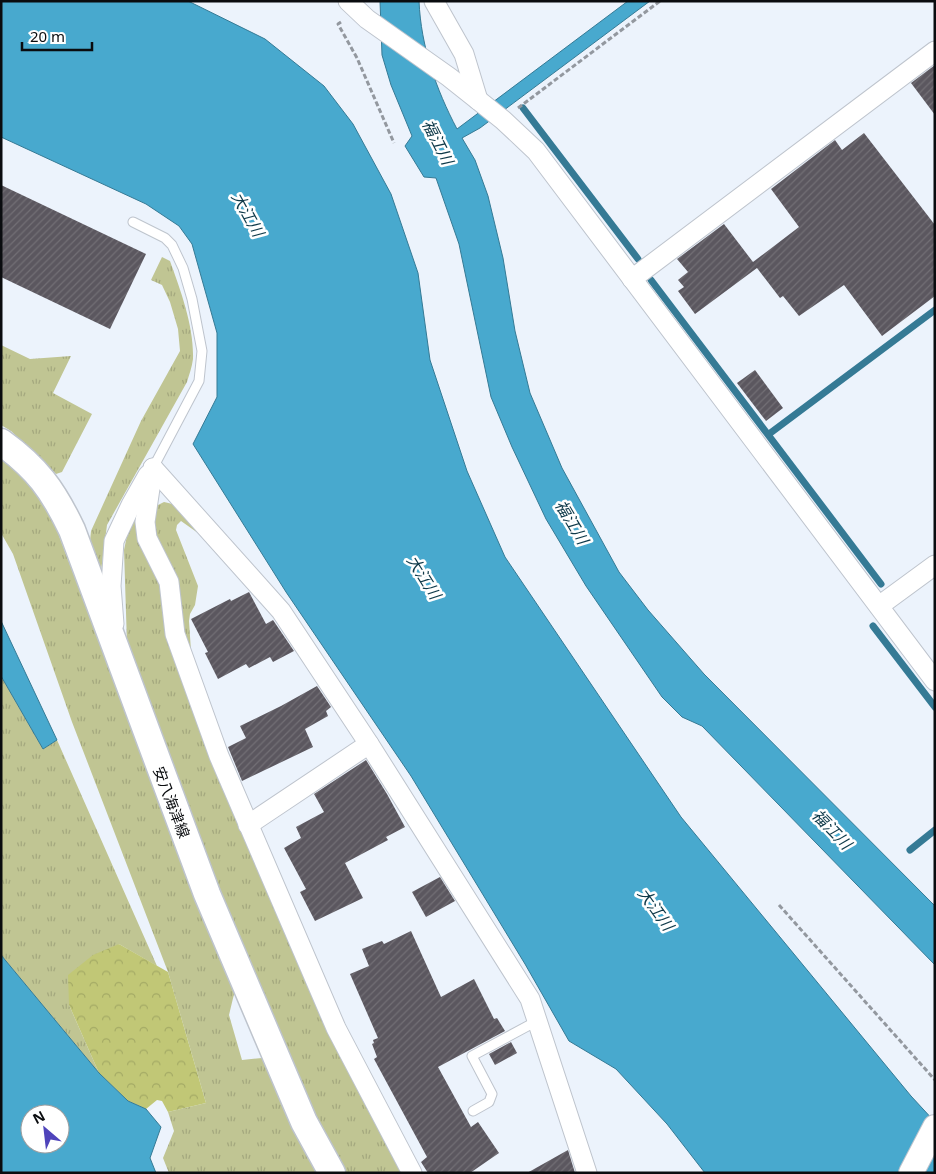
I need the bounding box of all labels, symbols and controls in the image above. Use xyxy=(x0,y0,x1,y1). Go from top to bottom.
scale bar xyxy=(22,20,92,52)
text: 20 m xyxy=(30,26,65,46)
water label: 福江川 xyxy=(417,116,460,170)
water label: 大江川 xyxy=(227,188,270,242)
water label: 福江川 xyxy=(550,496,595,550)
water label: 大江川 xyxy=(402,551,447,605)
street label: 安八海津線 xyxy=(149,763,195,841)
water label: 福江川 xyxy=(807,804,858,855)
water label: 大江川 xyxy=(633,883,680,936)
north arrow xyxy=(20,1104,70,1154)
text: N xyxy=(29,1106,48,1128)

